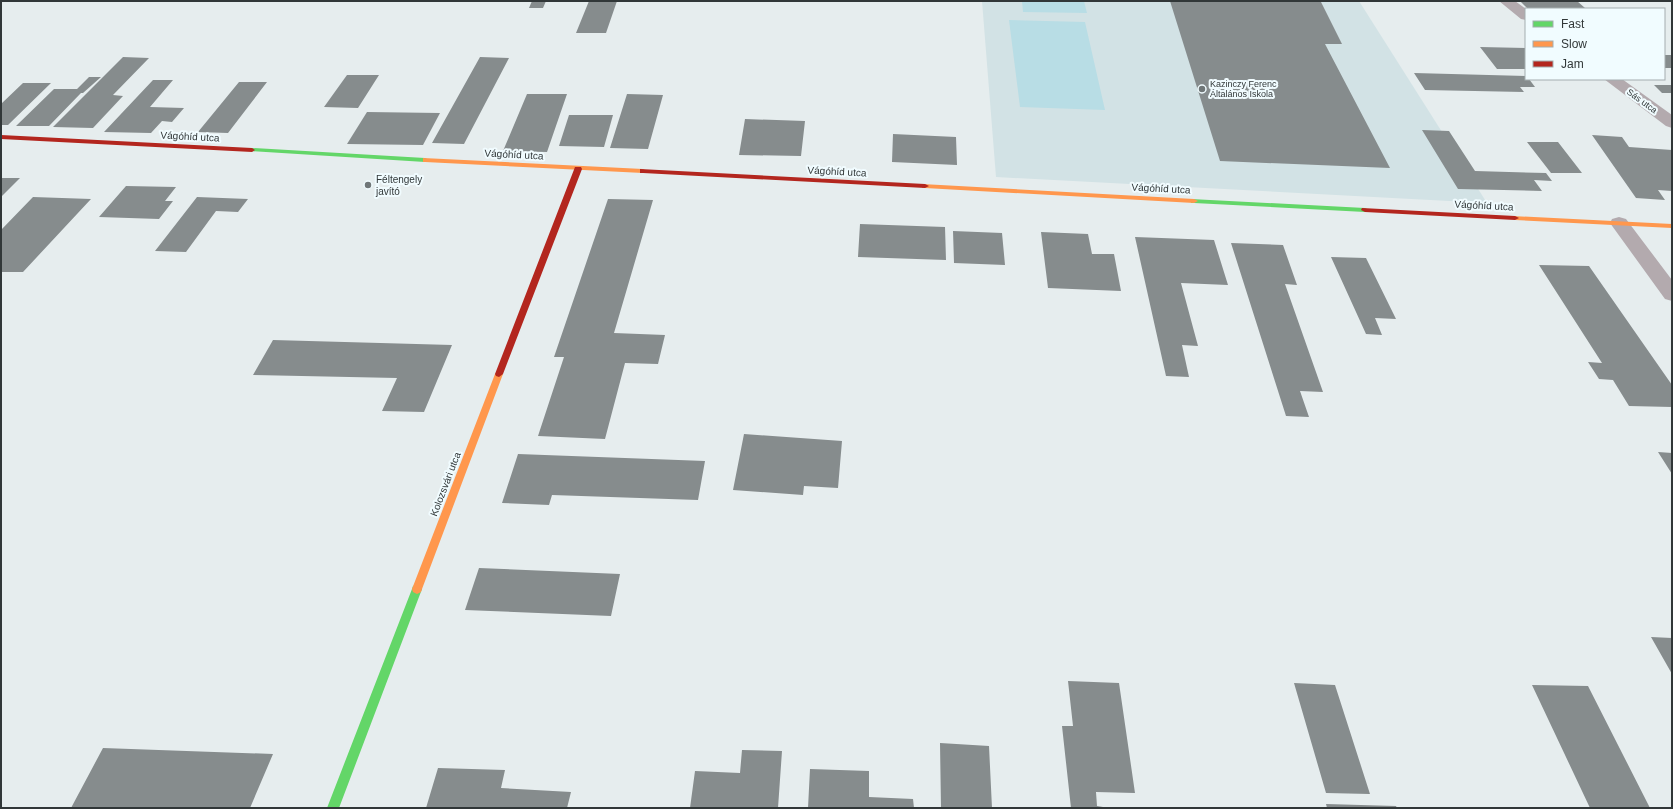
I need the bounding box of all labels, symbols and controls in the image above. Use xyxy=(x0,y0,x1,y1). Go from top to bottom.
legend xyxy=(1525,8,1665,80)
text: Fast xyxy=(1561,17,1585,31)
text: Slow xyxy=(1561,37,1587,51)
text: Jam xyxy=(1561,57,1584,71)
place label: Kazinczy Ferenc Általános Iskola xyxy=(1210,79,1277,99)
marker: Kazinczy Ferenc Általános Iskola xyxy=(1197,84,1207,94)
street label: Sás utca xyxy=(1625,87,1659,115)
street label: Vágóhíd utca xyxy=(160,129,220,144)
street label: Vágóhíd utca xyxy=(484,147,544,162)
street label: Vágóhíd utca xyxy=(807,164,867,179)
place label: Féltengely javító xyxy=(375,174,422,197)
marker: Féltengely javító xyxy=(363,180,373,190)
street label: Vágóhíd utca xyxy=(1131,181,1191,196)
street label: Vágóhíd utca xyxy=(1454,198,1514,213)
street label: Kolozsvári utca xyxy=(428,450,463,518)

